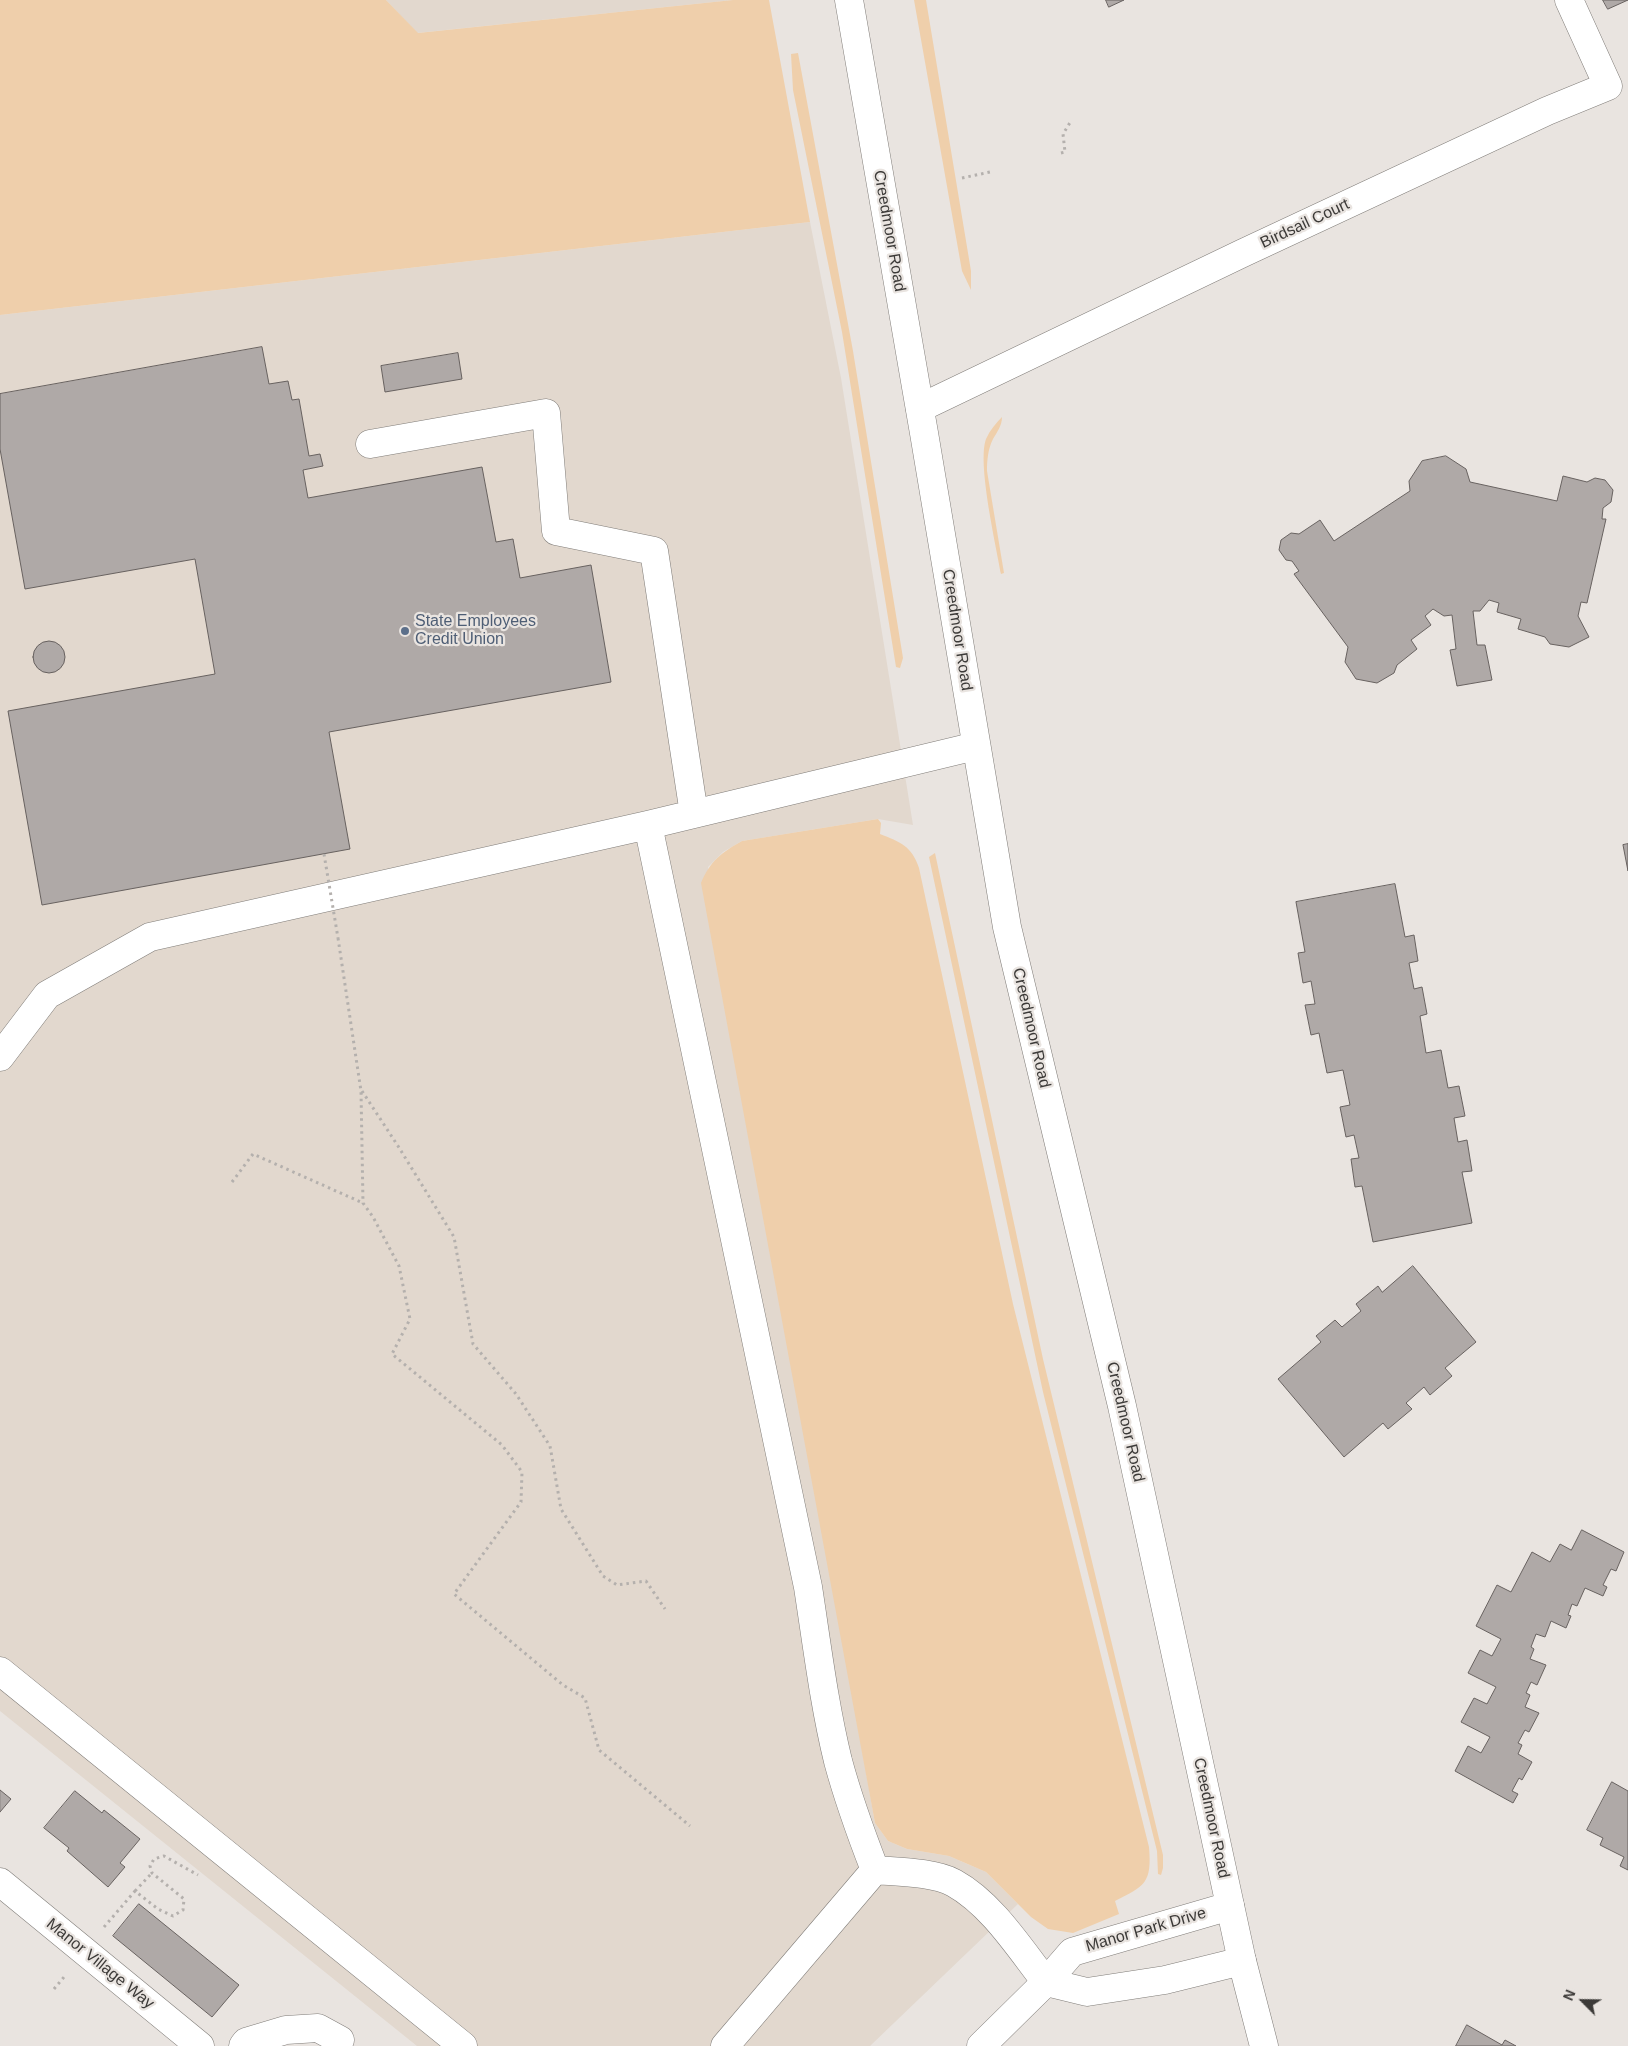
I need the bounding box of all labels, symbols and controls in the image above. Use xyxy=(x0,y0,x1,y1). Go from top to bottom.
street label: Creedmoor Road xyxy=(869,169,909,293)
street label: Birdsail Court xyxy=(1257,195,1353,253)
street label: Creedmoor Road xyxy=(938,568,976,692)
place label: State Employees Credit Union xyxy=(415,612,536,650)
marker: State Employees Credit Union xyxy=(399,625,411,637)
street label: Creedmoor Road xyxy=(1008,966,1054,1090)
street label: Creedmoor Road xyxy=(1102,1360,1148,1484)
street label: Creedmoor Road xyxy=(1189,1756,1233,1880)
street label: Manor Park Drive xyxy=(1084,1904,1208,1956)
street label: Manor Village Way xyxy=(42,1915,158,2013)
north arrow xyxy=(1558,1976,1608,2026)
text: N xyxy=(1560,1987,1579,2003)

